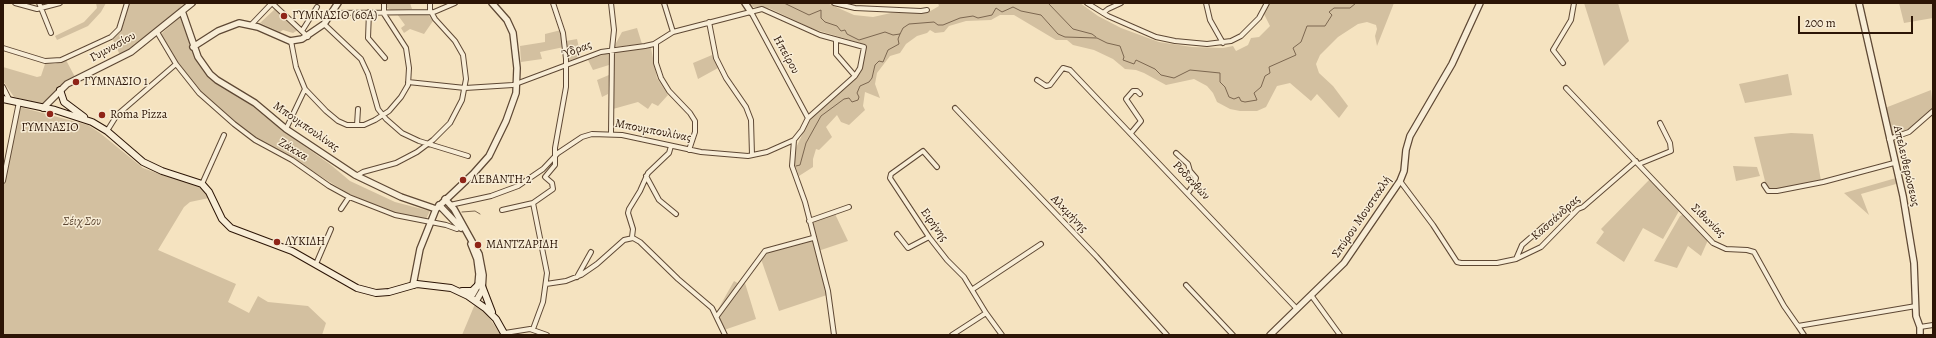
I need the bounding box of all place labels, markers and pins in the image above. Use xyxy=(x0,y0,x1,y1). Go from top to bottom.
place label: ΓΥΜΝΑΣΙΟ (60Α) xyxy=(292,9,377,23)
marker: ΓΥΜΝΑΣΙΟ (60Α) xyxy=(279,11,289,21)
place label: ΓΥΜΝΑΣΙΟ 1 xyxy=(84,75,148,89)
marker: ΓΥΜΝΑΣΙΟ 1 xyxy=(71,77,81,87)
place label: Roma Pizza xyxy=(110,108,167,122)
marker: ΓΥΜΝΑΣΙΟ xyxy=(45,109,55,119)
marker: Roma Pizza xyxy=(97,110,107,120)
place label: ΓΥΜΝΑΣΙΟ xyxy=(21,121,79,135)
place label: ΛΕΒΑΝΤΗ 2 xyxy=(471,173,531,187)
marker: ΛΕΒΑΝΤΗ 2 xyxy=(458,175,468,185)
place label: ΛΥΚΙΔΗ xyxy=(285,235,325,249)
marker: ΛΥΚΙΔΗ xyxy=(272,237,282,247)
place label: ΜΑΝΤΖΑΡΙΔΗ xyxy=(486,238,558,252)
marker: ΜΑΝΤΖΑΡΙΔΗ xyxy=(473,240,483,250)

